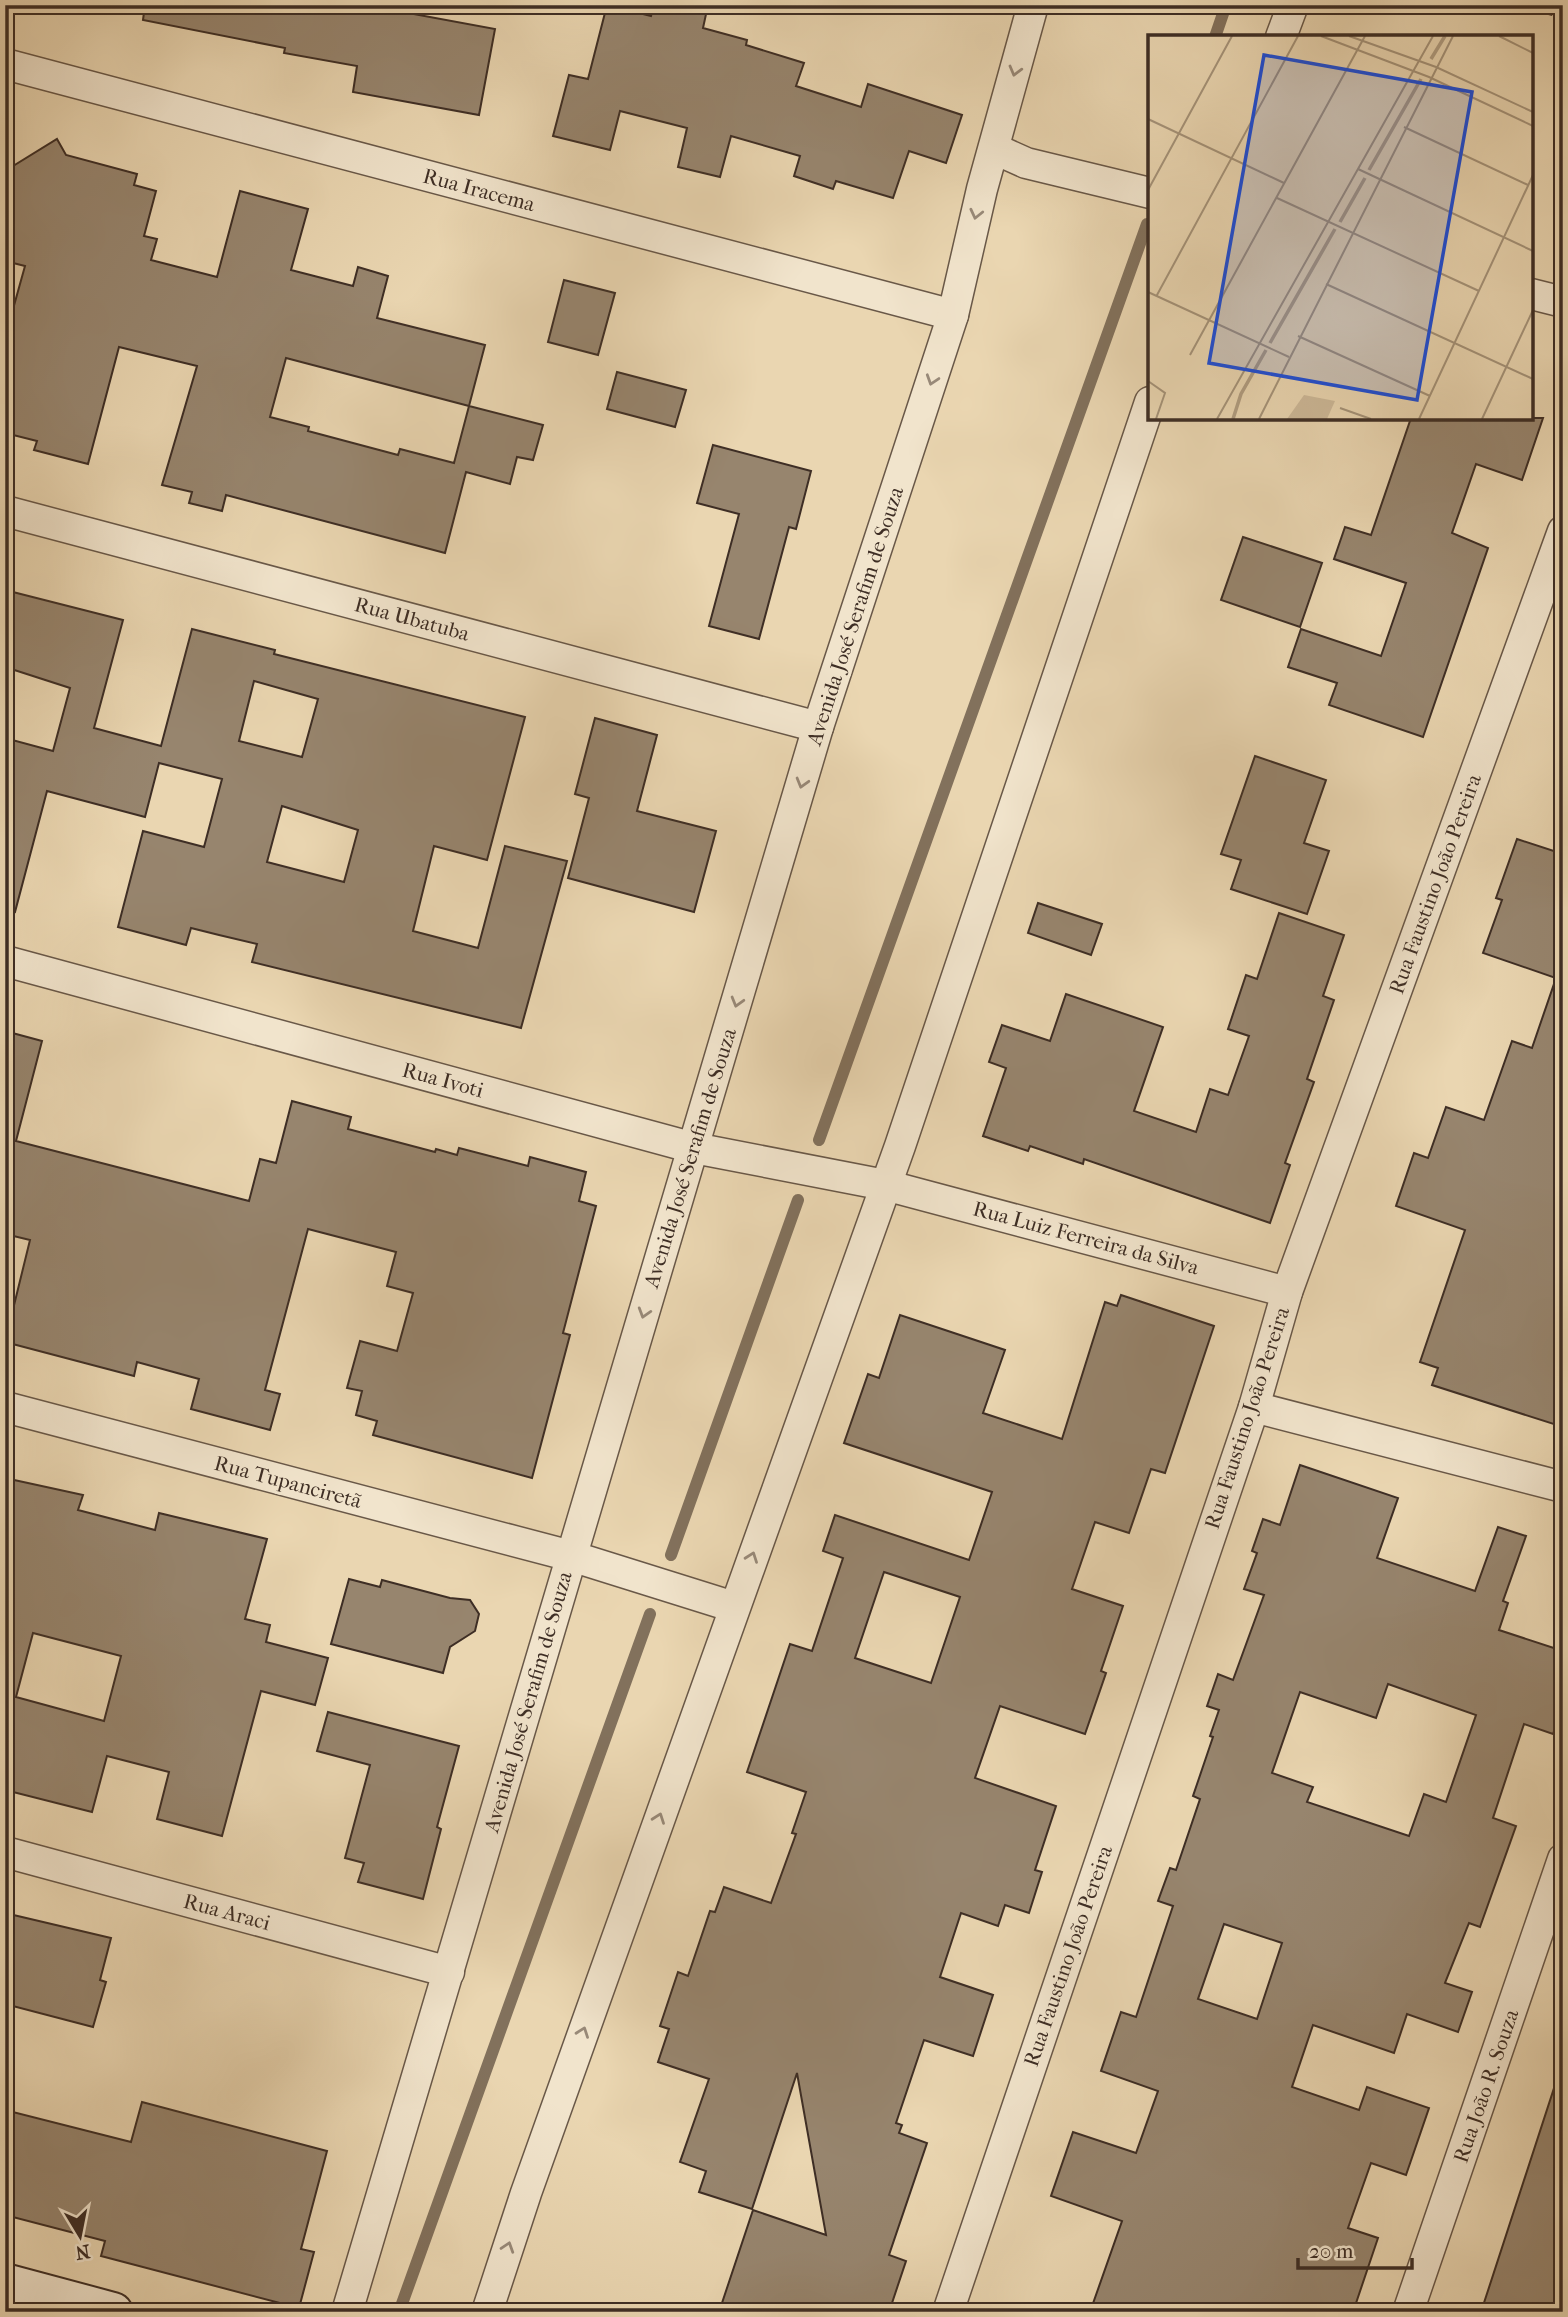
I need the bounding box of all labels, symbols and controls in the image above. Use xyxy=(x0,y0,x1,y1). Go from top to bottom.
inset map xyxy=(1148,35,1533,420)
one-way arrow xyxy=(1009,65,1023,77)
street label: Rua Iracema xyxy=(421,164,538,217)
one-way arrow xyxy=(970,208,984,220)
one-way arrow xyxy=(925,374,940,386)
street label: Avenida José Serafim de Souza xyxy=(802,483,908,749)
street label: Rua Ubatuba xyxy=(352,592,472,646)
street label: Rua Faustino João Pereira xyxy=(1384,771,1486,997)
one-way arrow xyxy=(795,777,810,789)
one-way arrow xyxy=(731,995,746,1007)
street label: Avenida José Serafim de Souza xyxy=(639,1025,741,1292)
street label: Rua Ivoti xyxy=(400,1058,486,1102)
street label: Rua Luiz Ferreira da Silva xyxy=(970,1196,1202,1280)
street label: Rua Faustino João Pereira xyxy=(1200,1304,1294,1532)
one-way arrow xyxy=(638,1307,652,1319)
street label: Rua Tupanciretã xyxy=(212,1451,365,1513)
one-way arrow xyxy=(744,1552,758,1564)
street label: Avenida José Serafim de Souza xyxy=(479,1568,577,1836)
one-way arrow xyxy=(651,1812,665,1824)
street label: Rua Faustino João Pereira xyxy=(1019,1842,1117,2070)
street label: Rua Araci xyxy=(181,1889,273,1935)
street label: Rua João R. Souza xyxy=(1449,2006,1524,2166)
one-way arrow xyxy=(575,2027,589,2039)
north arrow xyxy=(46,2202,116,2272)
scale bar xyxy=(1298,2226,1412,2270)
text: 20 m xyxy=(1309,2239,1354,2263)
text: N xyxy=(73,2240,92,2264)
one-way arrow xyxy=(500,2241,514,2254)

